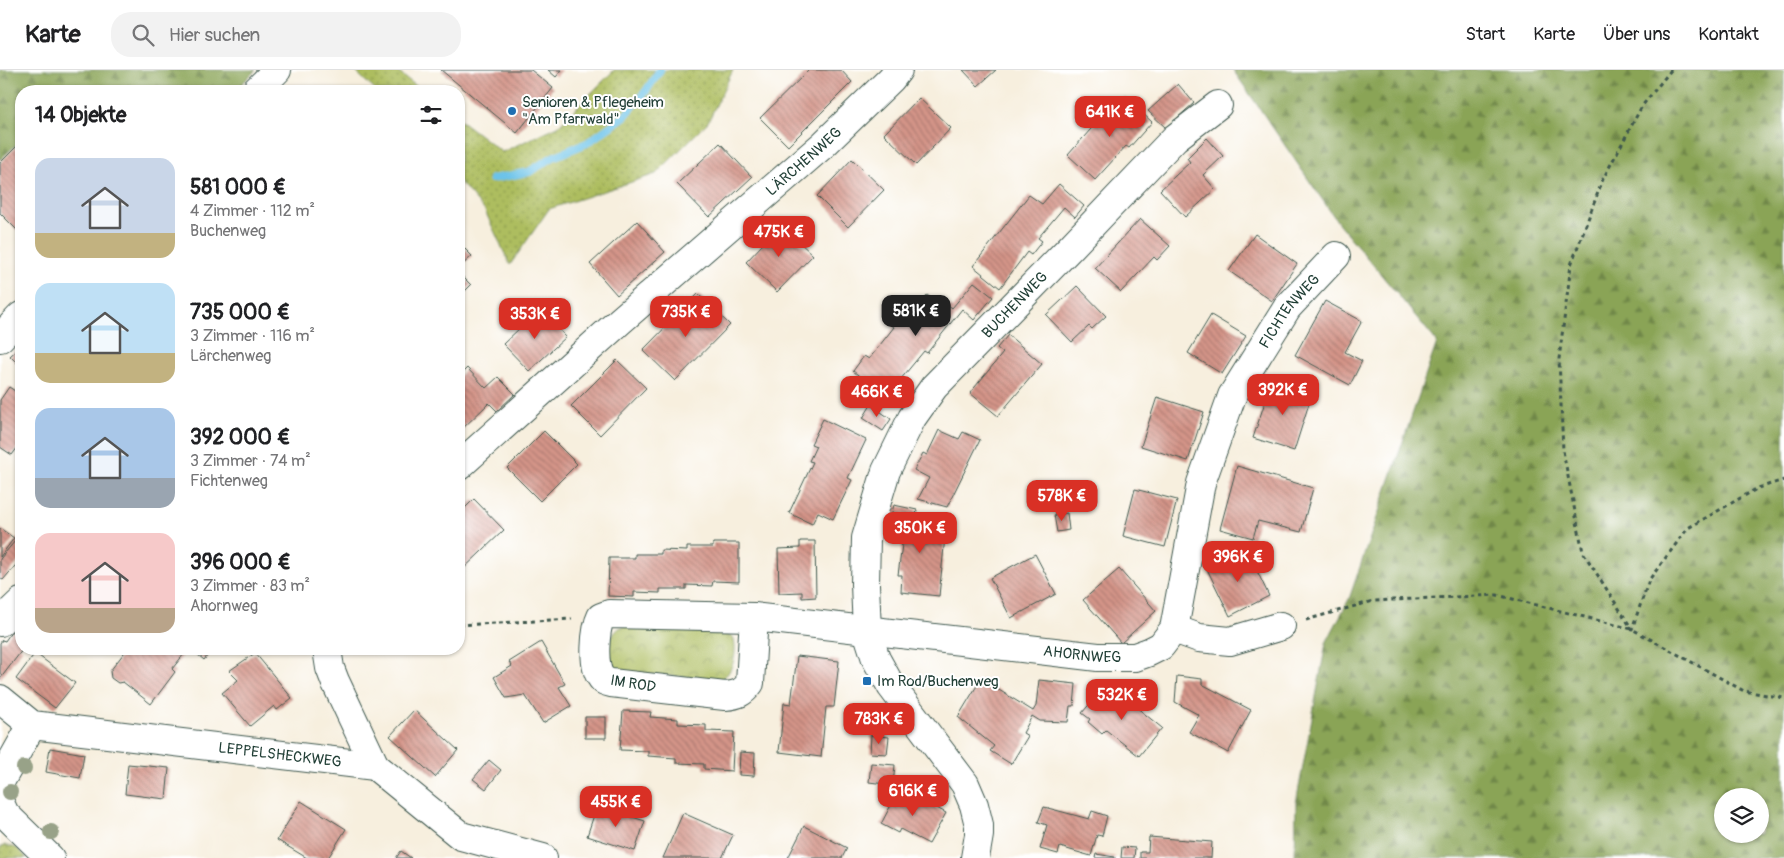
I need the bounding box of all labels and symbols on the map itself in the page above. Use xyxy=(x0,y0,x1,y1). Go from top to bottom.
place label: Senioren & Pflegeheim "Am Pfarrwald" xyxy=(522,93,664,129)
pin: 641K € xyxy=(1069,96,1151,138)
marker: Senioren & Pflegeheim "Am Pfarrwald" xyxy=(506,105,518,117)
street label: LÄRCHENWEG xyxy=(762,123,845,200)
pin: 475K € xyxy=(738,216,820,258)
street label: BUCHENWEG xyxy=(978,267,1051,342)
street label: FICHTENWEG xyxy=(1255,270,1324,352)
pin: 581K € xyxy=(875,294,957,337)
pin: 735K € xyxy=(645,296,727,338)
pin: 353K € xyxy=(494,298,576,340)
pin: 392K € xyxy=(1242,374,1324,416)
pin: 466K € xyxy=(836,376,918,418)
pin: 578K € xyxy=(1021,480,1103,522)
pin: 350K € xyxy=(879,512,961,554)
pin: 396K € xyxy=(1197,540,1279,583)
street label: AHORNWEG xyxy=(1042,641,1121,667)
street label: IM ROD xyxy=(609,671,657,697)
place label: Im Rod/Buchenweg xyxy=(877,672,999,691)
marker: Im Rod/Buchenweg xyxy=(861,675,873,687)
pin: 532K € xyxy=(1081,678,1163,721)
pin: 783K € xyxy=(838,702,920,745)
street label: LEPPELSHECKWEG xyxy=(217,738,343,771)
pin: 616K € xyxy=(872,774,954,817)
pin: 455K € xyxy=(575,786,657,828)

